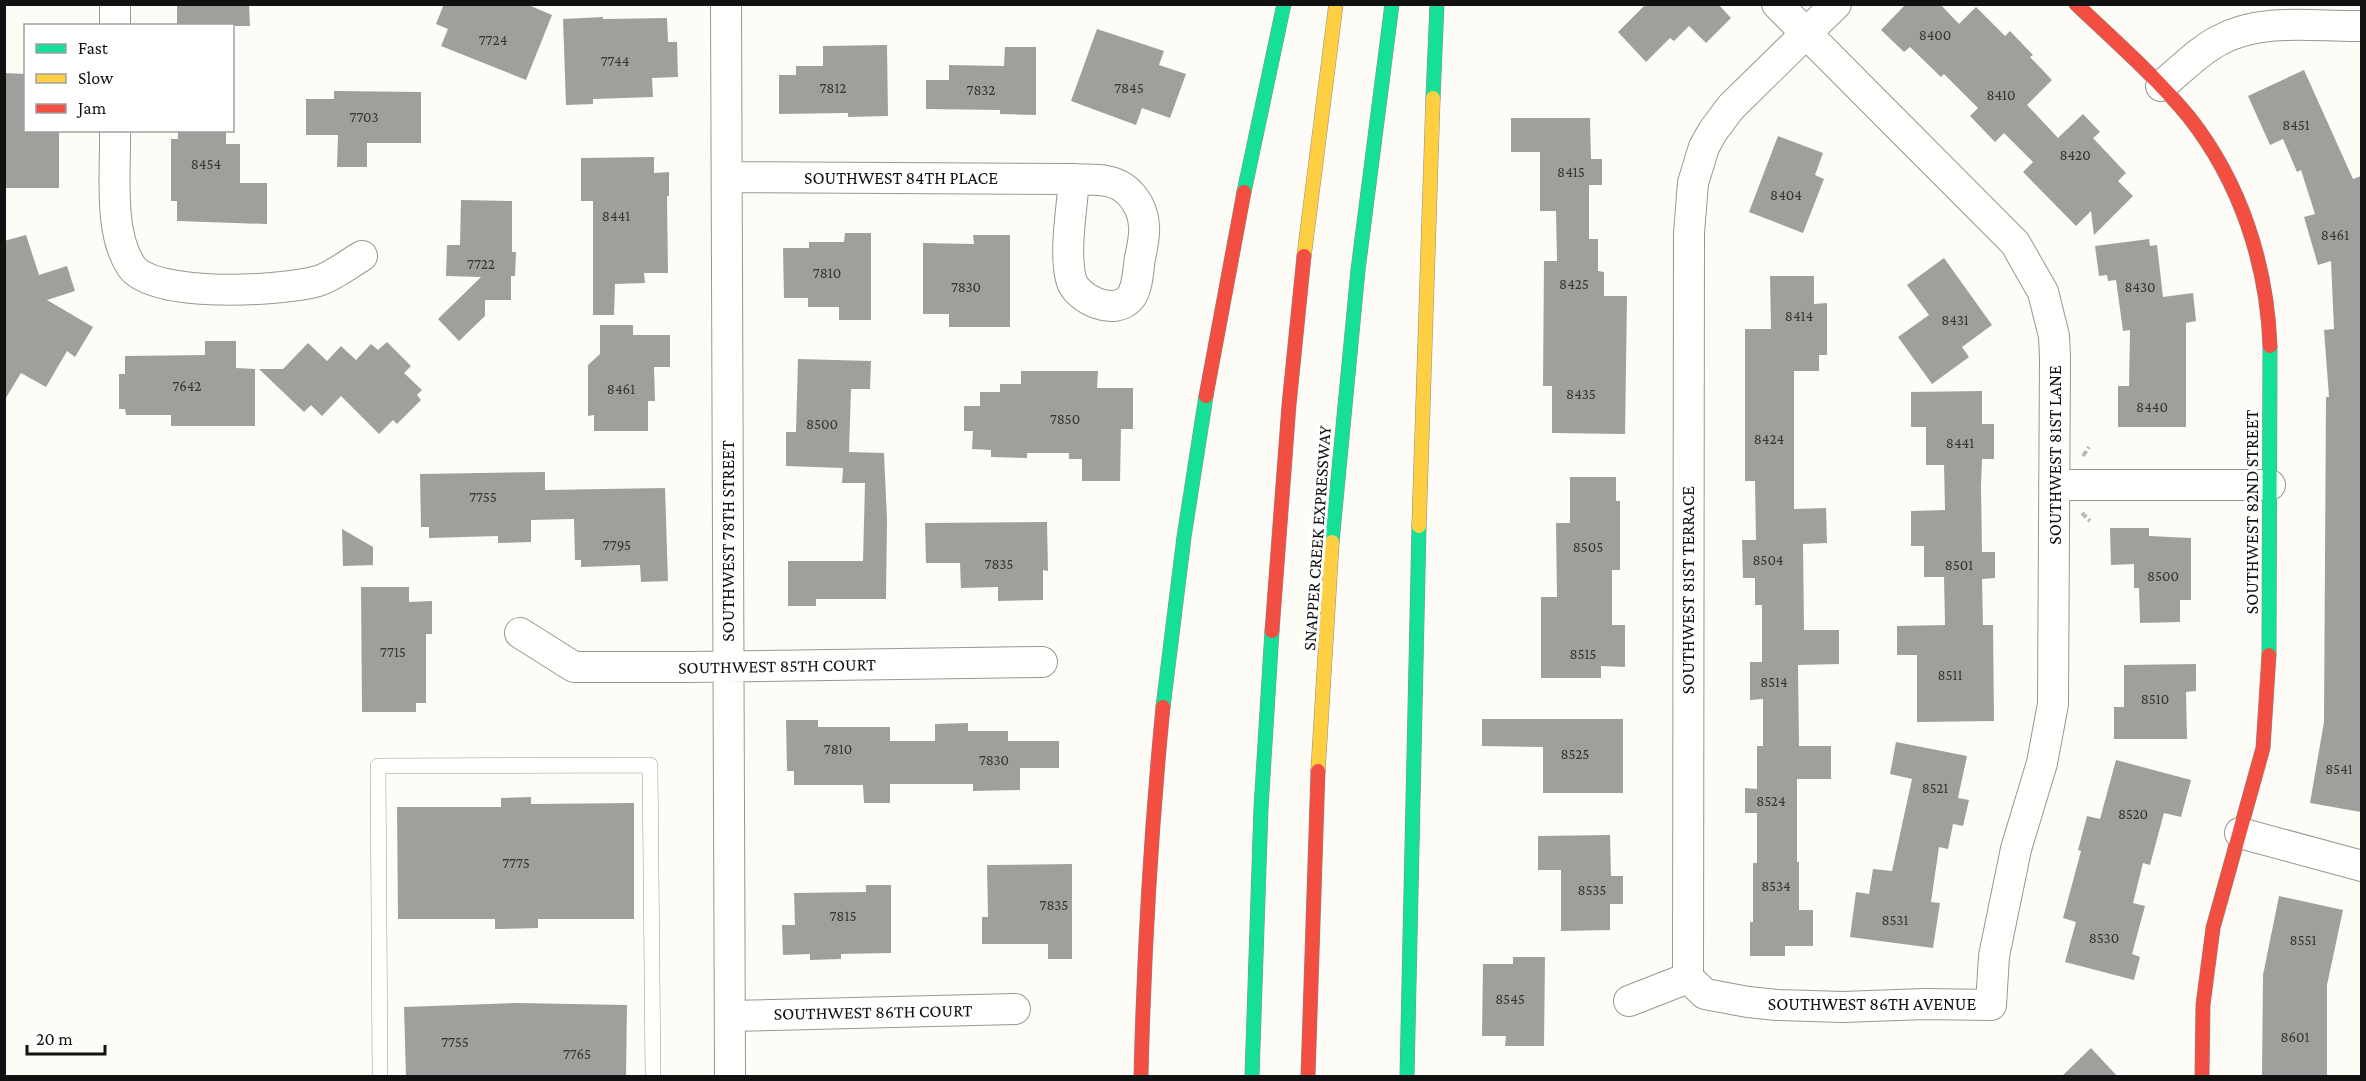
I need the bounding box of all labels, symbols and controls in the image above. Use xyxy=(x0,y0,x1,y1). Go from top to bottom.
legend xyxy=(24,24,234,132)
house number: 8400 xyxy=(1919,27,1951,43)
house number: 7724 xyxy=(479,32,507,48)
text: Fast xyxy=(78,38,109,58)
house number: 7744 xyxy=(601,53,629,69)
text: Slow xyxy=(78,68,114,88)
house number: 7812 xyxy=(819,80,847,96)
house number: 7845 xyxy=(1114,80,1144,96)
house number: 7832 xyxy=(967,82,995,98)
house number: 8410 xyxy=(1986,87,2016,103)
text: Jam xyxy=(76,98,107,118)
house number: 7703 xyxy=(349,109,379,125)
house number: 8451 xyxy=(2282,117,2310,133)
house number: 8420 xyxy=(2059,147,2091,163)
house number: 8454 xyxy=(191,156,221,172)
house number: 8415 xyxy=(1557,164,1585,180)
street label: SOUTHWEST 84TH PLACE xyxy=(804,168,998,188)
house number: 8404 xyxy=(1770,187,1802,203)
house number: 8441 xyxy=(602,208,630,224)
house number: 8461 xyxy=(2321,227,2349,243)
house number: 7722 xyxy=(467,256,495,272)
house number: 7810 xyxy=(813,265,841,281)
house number: 8425 xyxy=(1559,276,1589,292)
house number: 7830 xyxy=(951,279,981,295)
house number: 8430 xyxy=(2124,279,2156,295)
house number: 8414 xyxy=(1785,308,1813,324)
house number: 8431 xyxy=(1941,312,1969,328)
street label: SOUTHWEST 81ST LANE xyxy=(2045,365,2065,545)
house number: 7642 xyxy=(172,378,202,394)
house number: 8461 xyxy=(607,381,635,397)
house number: 8435 xyxy=(1566,386,1596,402)
house number: 8440 xyxy=(2136,399,2168,415)
street label: SOUTHWEST 82ND STREET xyxy=(2242,410,2262,614)
house number: 7850 xyxy=(1050,411,1080,427)
house number: 8500 xyxy=(806,416,838,432)
street label: SNAPPER CREEK EXPRESSWAY xyxy=(1299,424,1335,651)
house number: 8424 xyxy=(1754,431,1784,447)
house number: 8441 xyxy=(1946,435,1974,451)
street label: SOUTHWEST 78TH STREET xyxy=(718,440,738,642)
street label: SOUTHWEST 81ST TERRACE xyxy=(1678,486,1698,694)
house number: 7755 xyxy=(469,489,497,505)
house number: 7795 xyxy=(603,537,631,553)
house number: 8505 xyxy=(1573,539,1603,555)
house number: 8504 xyxy=(1752,552,1784,568)
house number: 7835 xyxy=(985,556,1013,572)
house number: 8501 xyxy=(1945,557,1973,573)
house number: 8500 xyxy=(2147,568,2179,584)
house number: 7715 xyxy=(380,644,406,660)
house number: 8515 xyxy=(1570,646,1596,662)
street label: SOUTHWEST 85TH COURT xyxy=(678,654,876,678)
house number: 8511 xyxy=(1938,667,1962,683)
house number: 8514 xyxy=(1760,674,1788,690)
house number: 8510 xyxy=(2141,691,2169,707)
house number: 7810 xyxy=(824,741,852,757)
house number: 8525 xyxy=(1561,746,1589,762)
house number: 7830 xyxy=(979,752,1009,768)
house number: 8541 xyxy=(2325,761,2353,777)
house number: 8521 xyxy=(1922,780,1948,796)
house number: 8524 xyxy=(1756,793,1786,809)
house number: 8520 xyxy=(2118,806,2148,822)
house number: 7775 xyxy=(502,855,530,871)
house number: 8534 xyxy=(1761,878,1791,894)
house number: 8535 xyxy=(1578,882,1606,898)
house number: 7835 xyxy=(1040,897,1068,913)
house number: 7815 xyxy=(830,908,856,924)
house number: 8531 xyxy=(1882,912,1908,928)
house number: 8530 xyxy=(2089,930,2119,946)
house number: 8551 xyxy=(2290,932,2316,948)
house number: 8545 xyxy=(1495,991,1525,1007)
street label: SOUTHWEST 86TH AVENUE xyxy=(1768,994,1976,1014)
street label: SOUTHWEST 86TH COURT xyxy=(773,1000,973,1024)
scale bar xyxy=(27,1018,105,1056)
text: 20 m xyxy=(36,1029,73,1049)
house number: 8601 xyxy=(2280,1029,2310,1045)
house number: 7755 xyxy=(441,1034,469,1050)
house number: 7765 xyxy=(563,1046,591,1062)

